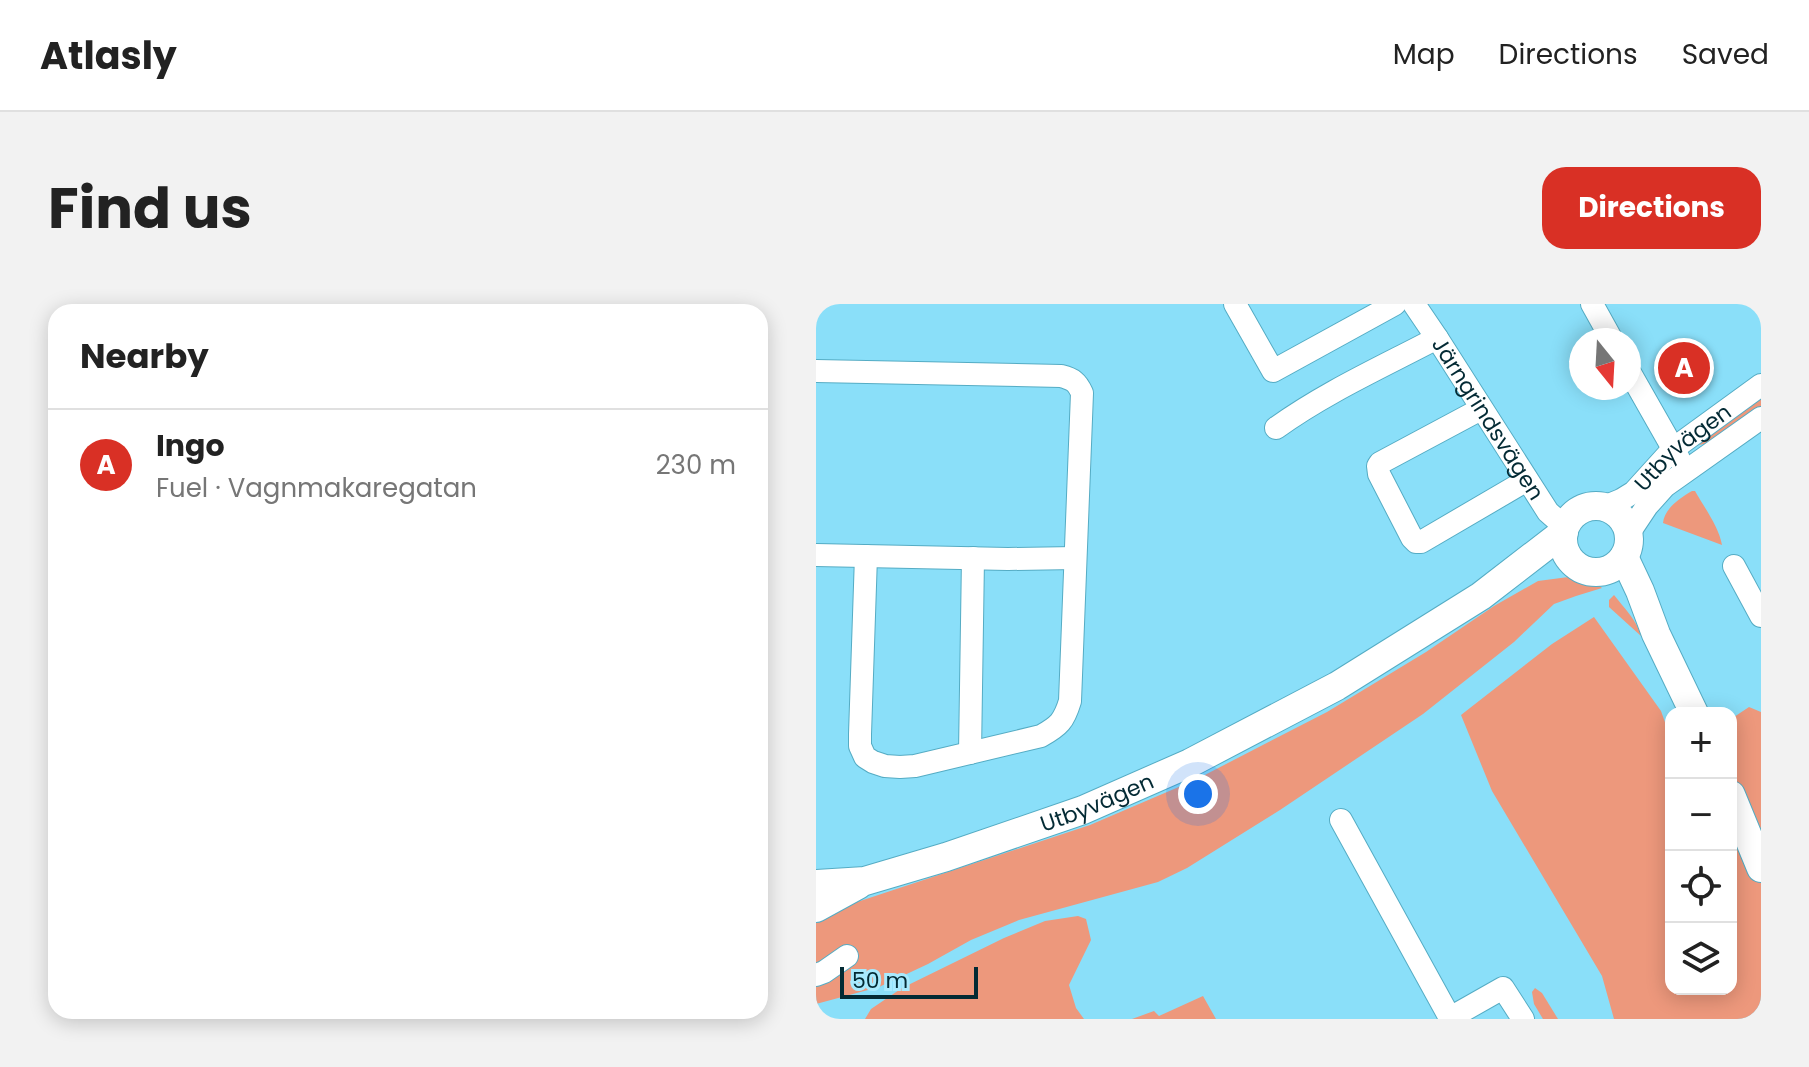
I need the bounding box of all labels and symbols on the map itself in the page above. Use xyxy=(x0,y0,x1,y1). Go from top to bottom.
north arrow xyxy=(1569,328,1641,400)
street label: Järngrindsvägen xyxy=(1425,331,1552,506)
pin: A xyxy=(1658,338,1710,398)
street label: Utbyvägen xyxy=(1627,396,1737,498)
street label: Utbyvägen xyxy=(1036,765,1158,839)
your location xyxy=(1178,774,1218,814)
scale bar xyxy=(840,963,978,999)

